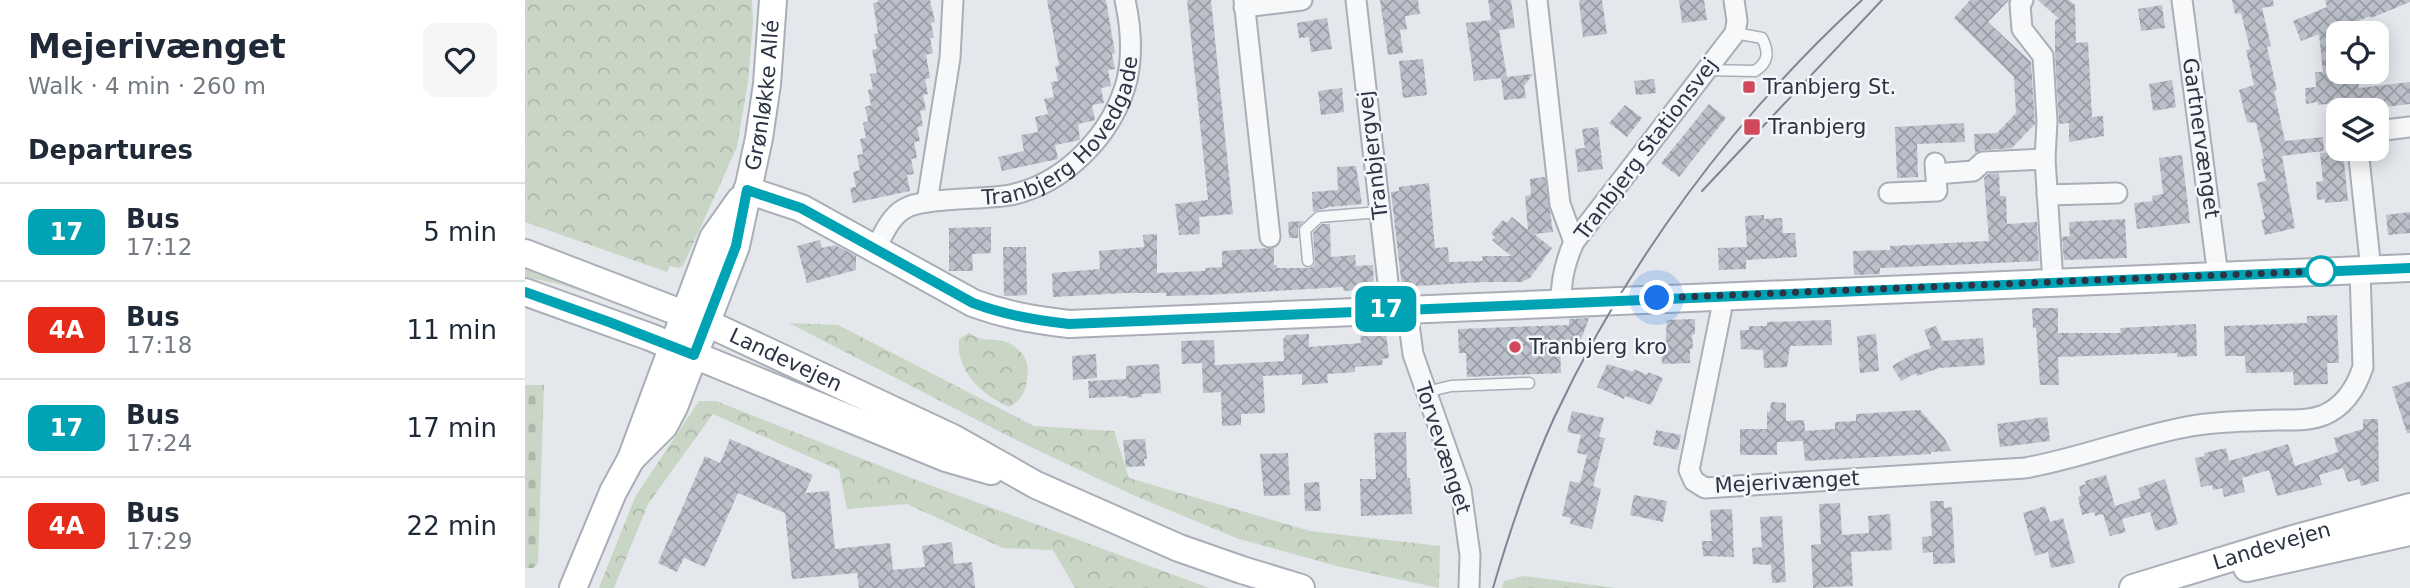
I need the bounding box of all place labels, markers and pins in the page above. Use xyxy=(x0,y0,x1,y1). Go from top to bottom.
place label: Tranbjerg St. xyxy=(1762,75,1896,99)
marker: Tranbjerg St. xyxy=(1741,79,1757,95)
place label: Tranbjerg xyxy=(1767,115,1866,139)
marker: Tranbjerg xyxy=(1742,117,1762,137)
unlabelled marker xyxy=(2306,256,2336,286)
place label: Tranbjerg kro xyxy=(1528,335,1667,359)
marker: Tranbjerg kro xyxy=(1507,339,1523,355)

